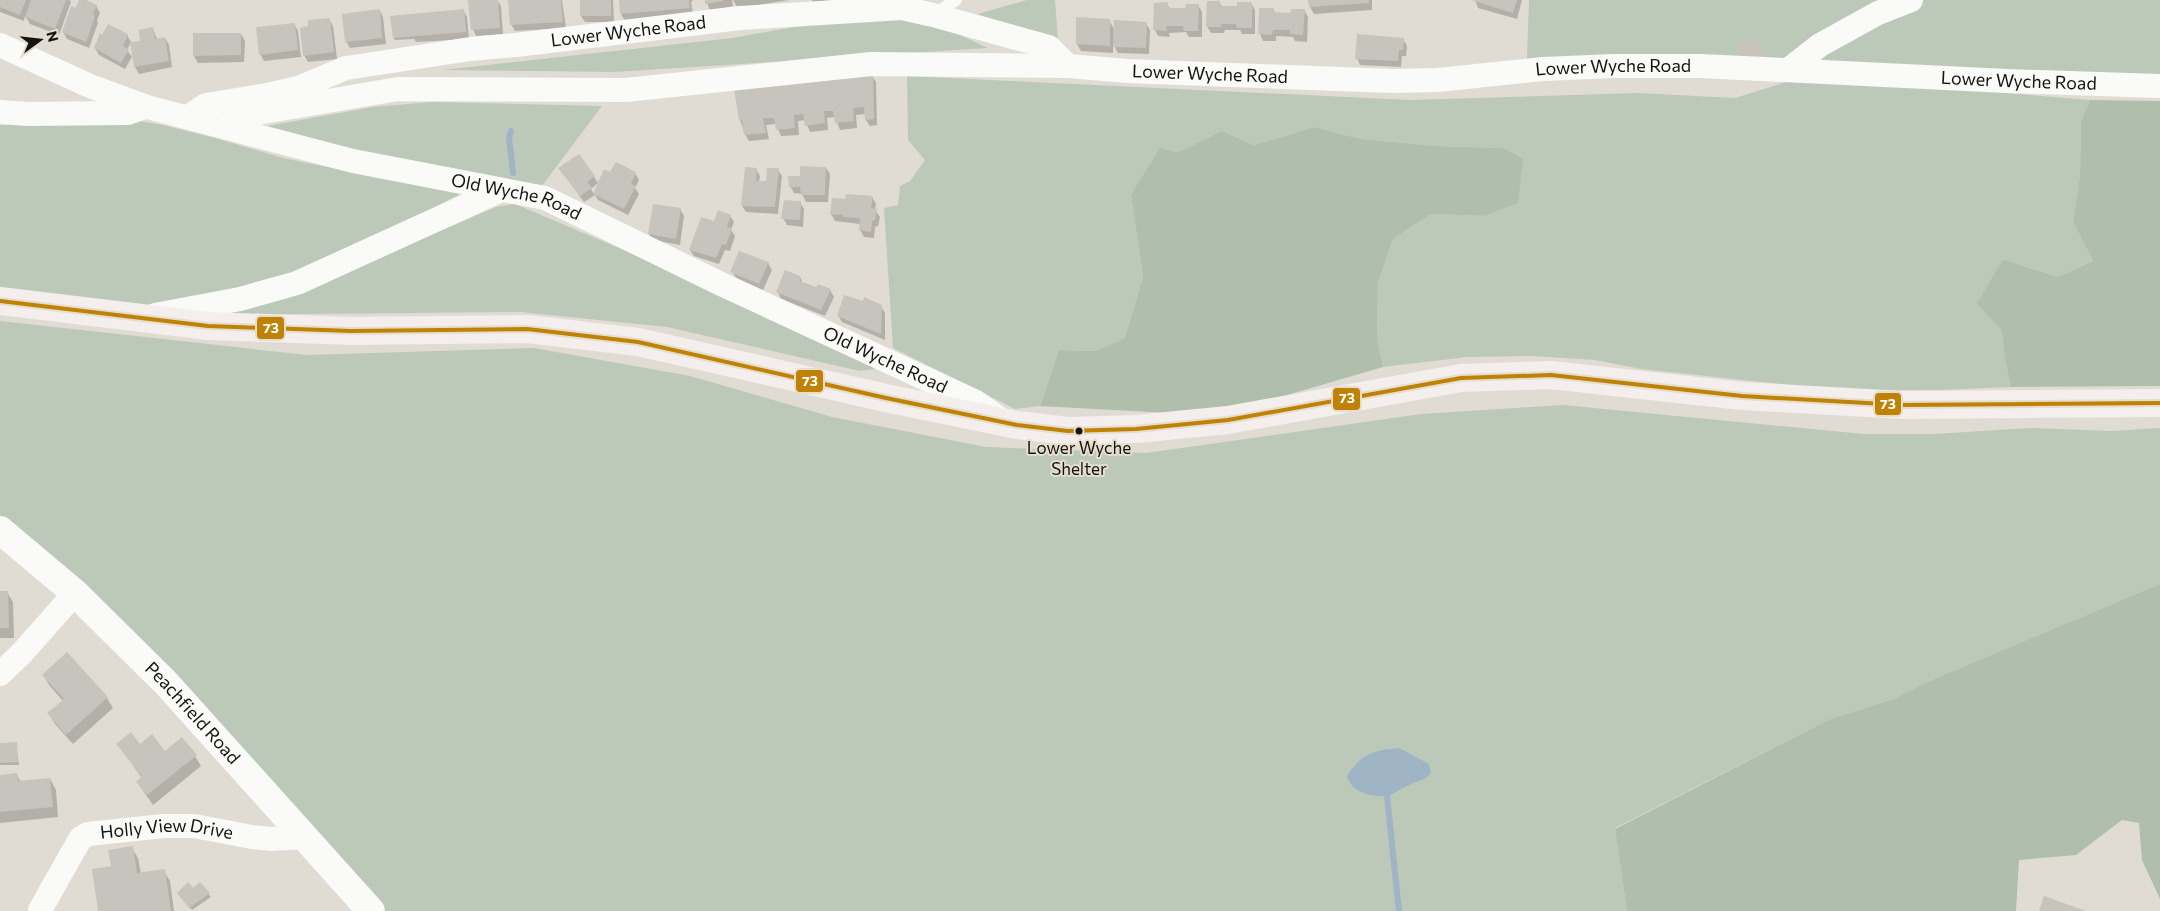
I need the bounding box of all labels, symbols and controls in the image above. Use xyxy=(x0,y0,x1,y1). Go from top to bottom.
street label: Lower Wyche Road xyxy=(549,10,707,51)
north arrow xyxy=(15,15,65,65)
text: N xyxy=(43,29,63,44)
street label: Lower Wyche Road xyxy=(1534,54,1691,80)
street label: Lower Wyche Road xyxy=(1132,59,1288,87)
street label: Lower Wyche Road xyxy=(1940,66,2097,94)
street label: Old Wyche Road xyxy=(450,168,585,224)
line badge: 73 xyxy=(256,316,285,340)
text: 73 xyxy=(263,319,279,336)
street label: Old Wyche Road xyxy=(820,321,951,397)
line badge: 73 xyxy=(795,369,824,393)
text: 73 xyxy=(802,372,818,389)
line badge: 73 xyxy=(1332,387,1361,411)
text: 73 xyxy=(1339,389,1355,406)
line badge: 73 xyxy=(1874,392,1902,416)
text: 73 xyxy=(1880,395,1896,412)
marker: Lower Wyche Shelter xyxy=(1074,426,1084,436)
place label: Lower Wyche Shelter xyxy=(1027,437,1131,479)
street label: Peachfield Road xyxy=(141,657,245,768)
street label: Holly View Drive xyxy=(99,813,235,843)

